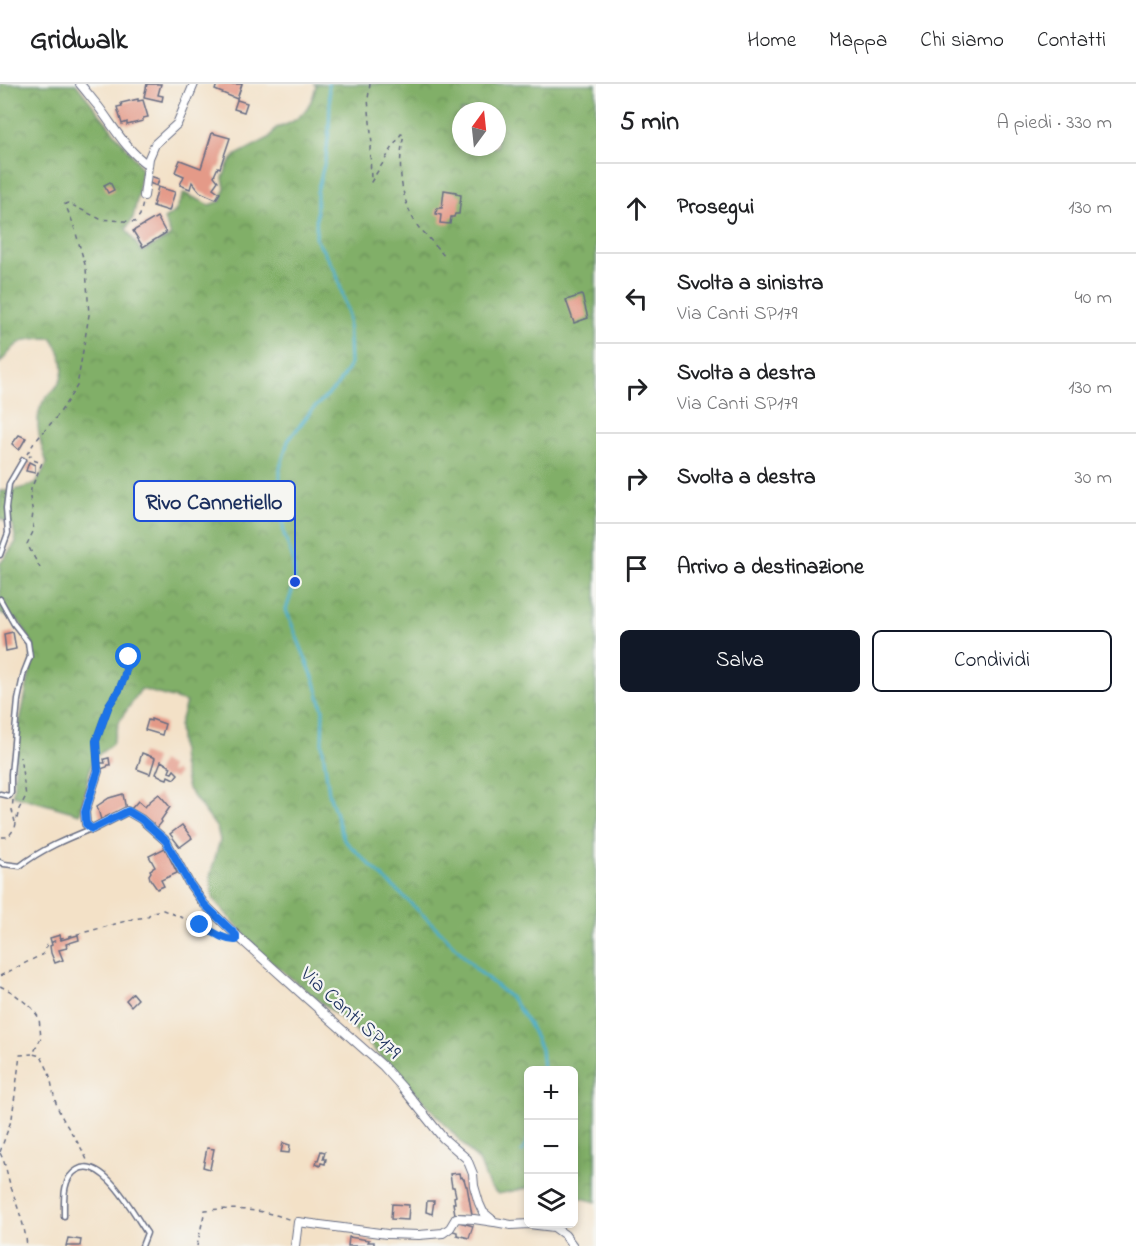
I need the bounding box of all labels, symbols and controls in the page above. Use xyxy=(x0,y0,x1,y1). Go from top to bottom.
text: Gridwalk xyxy=(30,21,127,62)
text: Home xyxy=(747,26,796,56)
text: Mappa xyxy=(829,26,887,56)
text: Chi siamo xyxy=(920,26,1004,56)
text: Contatti xyxy=(1037,26,1106,56)
north arrow xyxy=(452,102,506,156)
text: 5 min xyxy=(620,104,679,142)
text: A piedi · 330 m xyxy=(996,109,1112,138)
icon: ahead xyxy=(620,192,653,225)
text: Prosegui xyxy=(677,192,754,224)
text: 130 m xyxy=(1068,194,1112,223)
text: Svolta a sinistra xyxy=(677,268,824,300)
icon: left xyxy=(620,282,653,315)
text: 40 m xyxy=(1075,284,1112,313)
text: Via Canti SP179 xyxy=(677,300,798,329)
text: Svolta a destra xyxy=(677,358,816,390)
icon: right xyxy=(620,372,653,405)
text: 130 m xyxy=(1068,374,1112,403)
text: Via Canti SP179 xyxy=(677,390,798,419)
icon: right xyxy=(620,462,653,495)
text: Svolta a destra xyxy=(677,462,816,494)
text: 30 m xyxy=(1075,464,1112,493)
callout: Rivo Cannetiello xyxy=(134,481,295,521)
text: Rivo Cannetiello xyxy=(145,488,283,520)
icon: arrive xyxy=(620,552,653,585)
text: Arrivo a destinazione xyxy=(677,552,864,584)
button: Salva xyxy=(620,630,860,692)
button: Condividi xyxy=(872,630,1112,692)
route start xyxy=(115,643,141,669)
route end xyxy=(186,911,212,937)
street label: Via Canti SP179 xyxy=(292,960,408,1068)
map controls xyxy=(524,1066,578,1228)
button: + xyxy=(524,1066,578,1120)
button: − xyxy=(524,1120,578,1174)
button: layers xyxy=(524,1174,578,1228)

